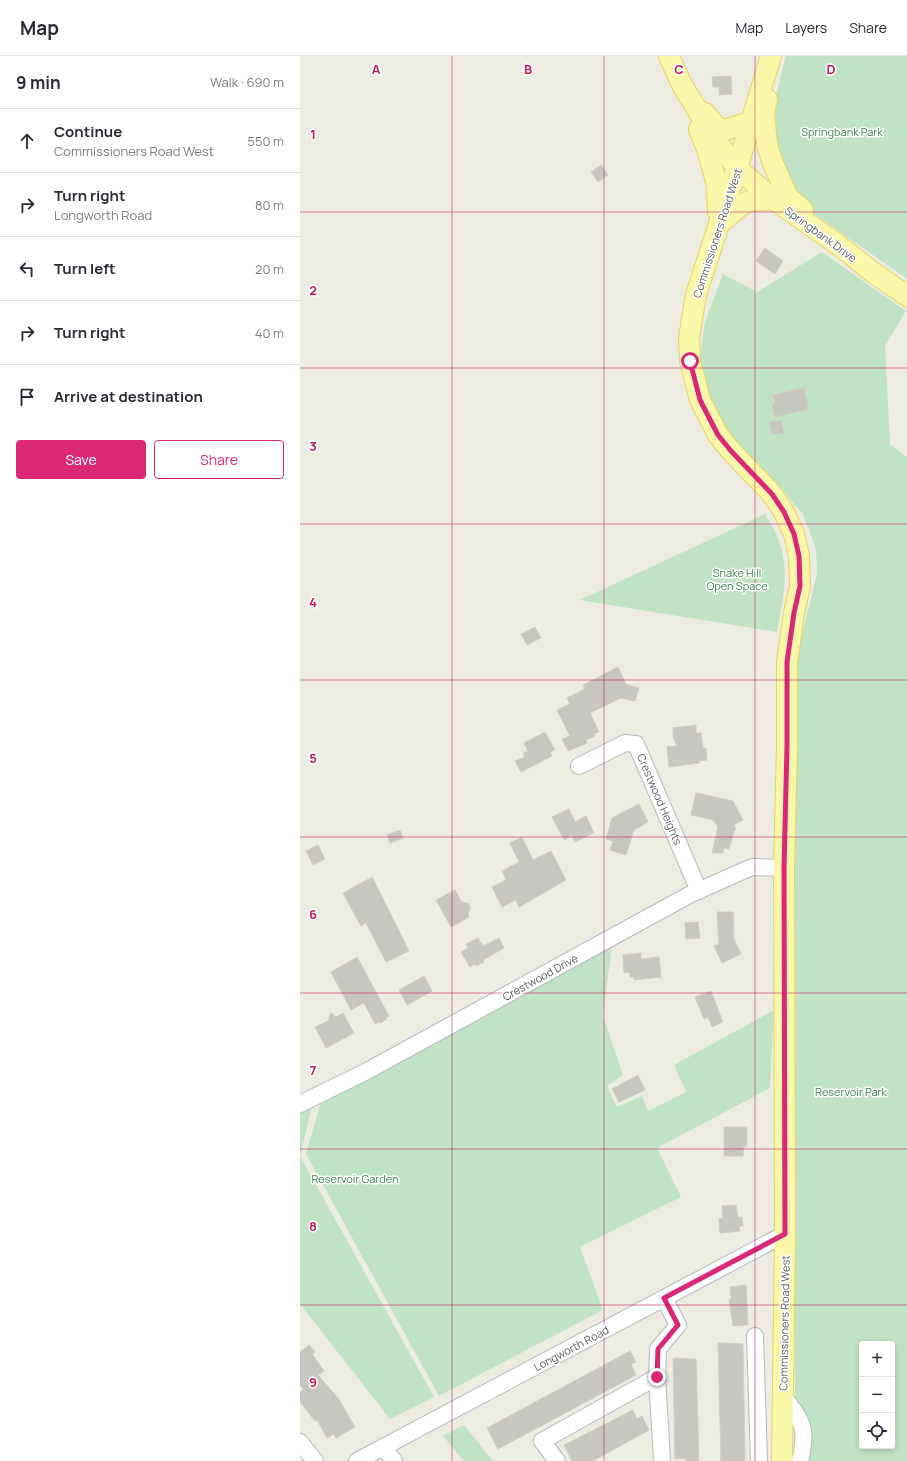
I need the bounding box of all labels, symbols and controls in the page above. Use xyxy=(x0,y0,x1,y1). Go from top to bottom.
text: Map xyxy=(20,15,59,41)
text: Map xyxy=(735,18,763,37)
text: Layers xyxy=(785,18,827,37)
text: Share xyxy=(849,18,887,37)
text: A xyxy=(372,60,381,78)
text: B xyxy=(524,60,532,78)
text: C xyxy=(674,60,684,78)
text: D xyxy=(826,60,836,78)
text: 9 min xyxy=(16,71,61,94)
text: Walk · 690 m xyxy=(210,73,284,91)
text: Continue xyxy=(54,121,122,142)
park label: Springbank Park xyxy=(801,124,883,139)
text: 1 xyxy=(310,125,316,143)
icon: ahead xyxy=(16,130,38,152)
text: 550 m xyxy=(247,132,284,150)
text: Commissioners Road West xyxy=(54,142,214,160)
street label: Commissioners Road West xyxy=(689,166,745,300)
text: Turn right xyxy=(54,185,125,206)
icon: right xyxy=(16,194,38,216)
text: 80 m xyxy=(255,196,284,214)
street label: Springbank Drive xyxy=(782,203,860,266)
text: Longworth Road xyxy=(54,206,152,224)
icon: left xyxy=(16,258,38,280)
text: Turn left xyxy=(54,258,116,279)
text: 20 m xyxy=(255,260,284,278)
text: 2 xyxy=(309,281,317,299)
icon: right xyxy=(16,322,38,344)
text: Turn right xyxy=(54,322,125,343)
text: 40 m xyxy=(255,324,284,342)
route start xyxy=(681,352,699,370)
icon: arrive xyxy=(16,386,38,408)
text: Arrive at destination xyxy=(54,386,203,407)
text: 3 xyxy=(309,437,317,455)
button: Save xyxy=(16,440,146,479)
button: Share xyxy=(154,440,284,479)
park label: Snake Hill Open Space xyxy=(706,565,768,593)
text: 4 xyxy=(309,593,317,611)
text: 5 xyxy=(309,749,317,767)
street label: Crestwood Heights xyxy=(634,751,686,847)
text: 6 xyxy=(309,905,317,923)
street label: Crestwood Drive xyxy=(500,950,581,1004)
text: 7 xyxy=(310,1061,317,1079)
park label: Reservoir Park xyxy=(815,1084,888,1099)
park label: Reservoir Garden xyxy=(311,1171,399,1186)
text: 8 xyxy=(309,1217,317,1235)
street label: Commissioners Road West xyxy=(775,1255,793,1391)
street label: Longworth Road xyxy=(531,1322,611,1374)
map controls xyxy=(859,1341,895,1449)
button: + xyxy=(859,1341,895,1377)
route end xyxy=(648,1368,666,1386)
text: 9 xyxy=(309,1373,317,1391)
button: − xyxy=(859,1377,895,1413)
button: locate xyxy=(859,1413,895,1449)

